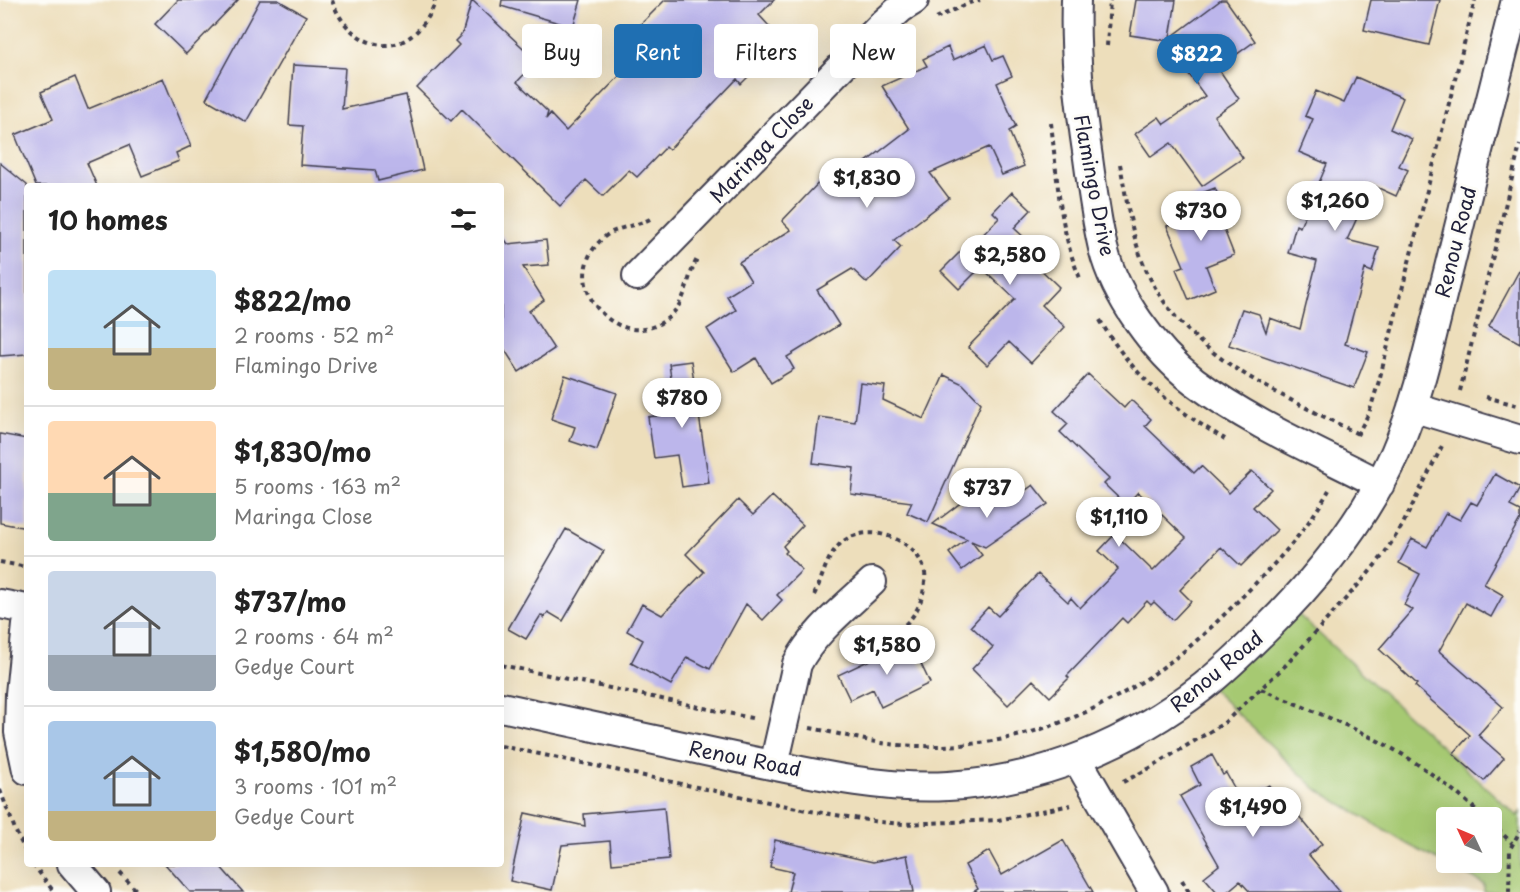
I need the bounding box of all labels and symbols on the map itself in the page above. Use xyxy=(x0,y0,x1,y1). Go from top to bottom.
pin: $822 xyxy=(1161,34,1233,85)
street label: Maringa Close xyxy=(702,89,820,209)
street label: Flamingo Drive xyxy=(1067,112,1123,258)
pin: $1,830 xyxy=(818,158,916,209)
pin: $1,260 xyxy=(1286,181,1384,232)
street label: Renou Road xyxy=(1427,183,1483,301)
pin: $730 xyxy=(1165,191,1237,242)
pin: $2,580 xyxy=(961,235,1059,286)
pin: $780 xyxy=(646,378,718,429)
pin: $737 xyxy=(951,468,1023,519)
pin: $1,110 xyxy=(1070,497,1168,548)
street label: Renou Road xyxy=(1163,623,1269,719)
pin: $1,580 xyxy=(838,625,936,676)
street label: Renou Road xyxy=(686,732,804,784)
pin: $1,490 xyxy=(1204,787,1302,838)
north arrow xyxy=(1436,807,1502,873)

